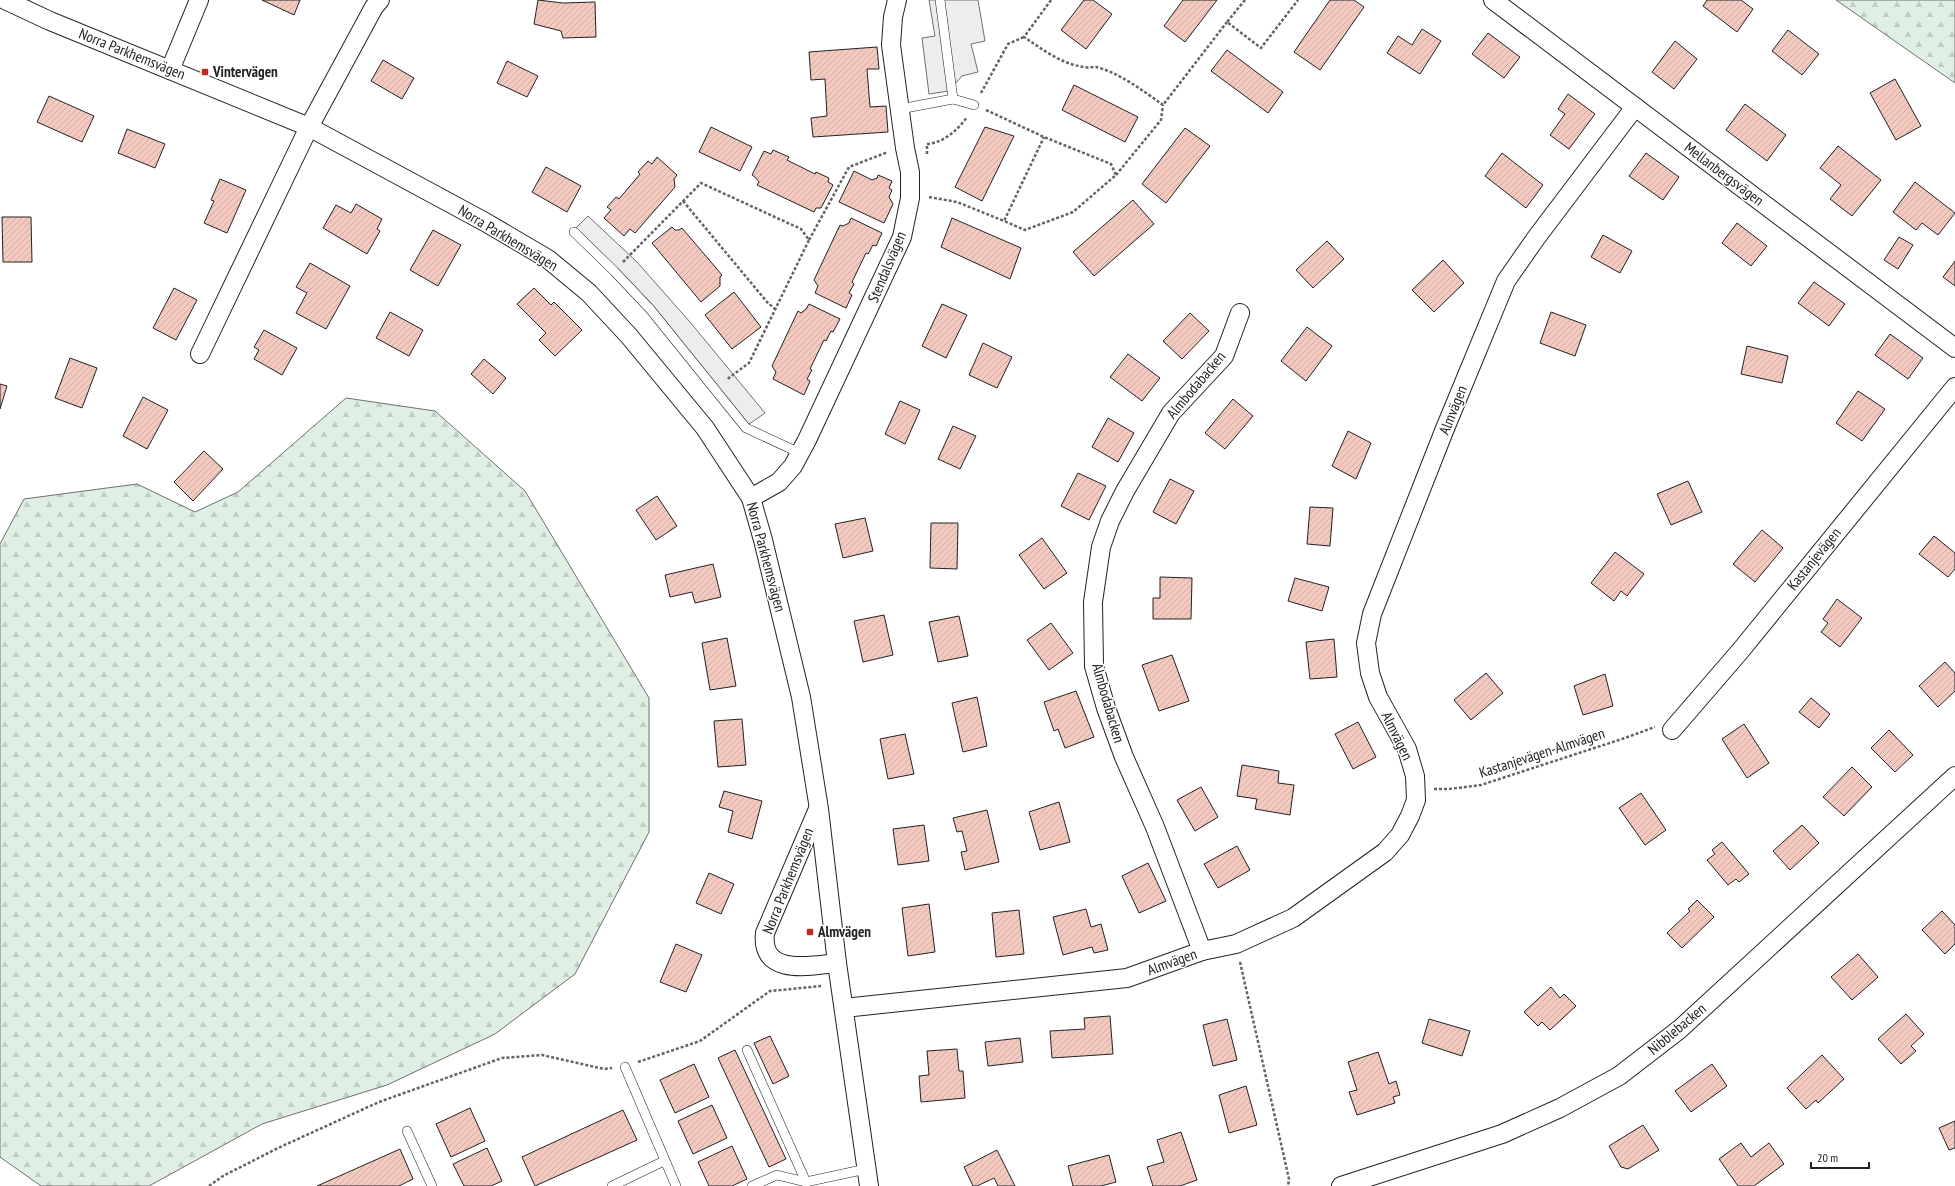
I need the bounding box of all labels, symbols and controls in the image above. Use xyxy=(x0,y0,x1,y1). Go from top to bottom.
street label: Norra Parkhemsvägen xyxy=(76,24,188,84)
place label: Vintervägen xyxy=(212,62,278,81)
marker: Vintervägen xyxy=(200,67,210,77)
street label: Mellanbergsvägen xyxy=(1681,137,1768,210)
street label: Norra Parkhemsvägen xyxy=(455,200,562,275)
street label: Stendalsvägen xyxy=(863,228,910,305)
street label: Almbodabacken xyxy=(1162,347,1229,422)
street label: Almvägen xyxy=(1434,382,1471,437)
street label: Norra Parkhemsvägen xyxy=(743,500,790,614)
street label: Kastanjevägen xyxy=(1783,524,1845,594)
street label: Almbodabacken xyxy=(1088,661,1129,745)
street label: Almvägen xyxy=(1378,709,1417,763)
street label: Kastanjevägen-Almvägen xyxy=(1477,723,1607,782)
street label: Norra Parkhemsvägen xyxy=(758,825,818,937)
place label: Almvägen xyxy=(817,922,871,941)
marker: Almvägen xyxy=(805,927,815,937)
street label: Almvägen xyxy=(1144,944,1199,979)
street label: Nibblebacken xyxy=(1644,999,1710,1059)
scale bar xyxy=(1811,1144,1869,1170)
text: 20 m xyxy=(1817,1150,1838,1165)

